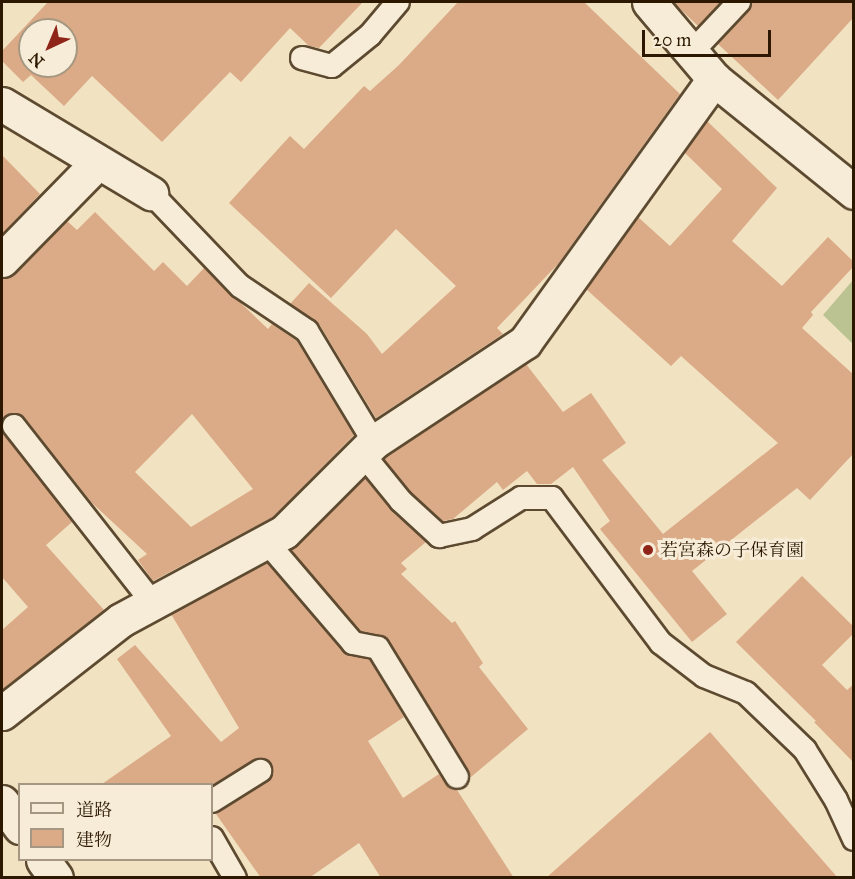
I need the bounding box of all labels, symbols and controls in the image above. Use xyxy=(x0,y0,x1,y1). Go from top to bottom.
north arrow xyxy=(18,18,78,78)
scale bar xyxy=(645,18,774,56)
text: 20 m xyxy=(653,29,691,51)
text: N xyxy=(25,48,48,71)
place label: 若宮森の子保育園 xyxy=(660,539,804,561)
marker: 若宮森の子保育園 xyxy=(641,543,655,557)
legend xyxy=(18,783,213,861)
text: 道路 xyxy=(76,799,112,821)
text: 建物 xyxy=(76,829,112,851)

